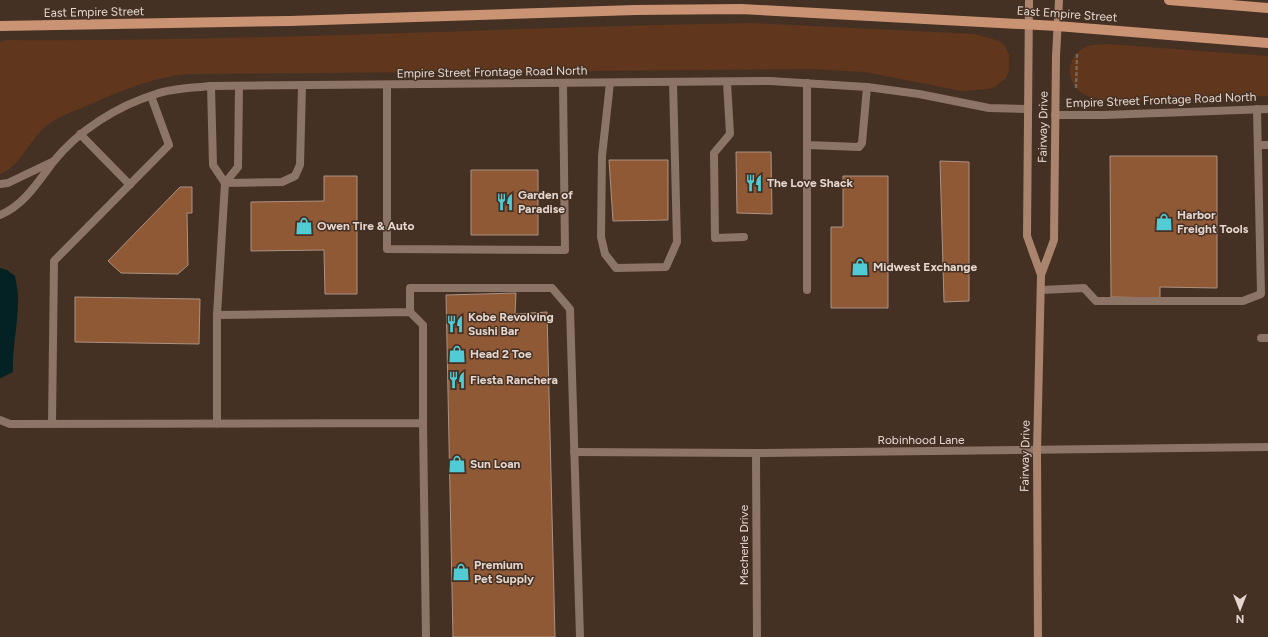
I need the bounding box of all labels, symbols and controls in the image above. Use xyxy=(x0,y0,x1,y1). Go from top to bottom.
street label: East Empire Street xyxy=(44,4,145,20)
street label: East Empire Street xyxy=(1016,4,1118,25)
street label: Empire Street Frontage Road North xyxy=(397,63,588,81)
street label: Empire Street Frontage Road North xyxy=(1065,90,1257,110)
street label: Fairway Drive xyxy=(1035,91,1051,163)
restaurant icon: The Love Shack xyxy=(744,173,764,193)
place label: The Love Shack xyxy=(767,176,854,190)
place label: Garden of Paradise xyxy=(518,188,573,216)
restaurant icon: Garden of Paradise xyxy=(495,192,515,212)
place label: Harbor Freight Tools xyxy=(1177,208,1249,236)
shop icon: Harbor Freight Tools xyxy=(1154,212,1174,232)
shop icon: Owen Tire & Auto xyxy=(294,216,314,236)
place label: Owen Tire & Auto xyxy=(317,219,415,233)
shop icon: Midwest Exchange xyxy=(850,257,870,277)
place label: Midwest Exchange xyxy=(873,260,977,274)
place label: Kobe Revolving Sushi Bar xyxy=(468,310,554,338)
restaurant icon: Kobe Revolving Sushi Bar xyxy=(445,314,465,334)
shop icon: Head 2 Toe xyxy=(447,344,467,364)
place label: Head 2 Toe xyxy=(470,347,532,361)
restaurant icon: Fiesta Ranchera xyxy=(447,370,467,390)
place label: Fiesta Ranchera xyxy=(470,373,558,387)
street label: Fairway Drive xyxy=(1017,420,1033,492)
street label: Robinhood Lane xyxy=(877,433,965,447)
shop icon: Sun Loan xyxy=(447,454,467,474)
place label: Sun Loan xyxy=(470,457,521,471)
street label: Mecherle Drive xyxy=(737,504,751,585)
place label: Premium Pet Supply xyxy=(474,558,534,586)
shop icon: Premium Pet Supply xyxy=(451,562,471,582)
north arrow xyxy=(1220,589,1260,629)
text: N xyxy=(1236,612,1244,625)

